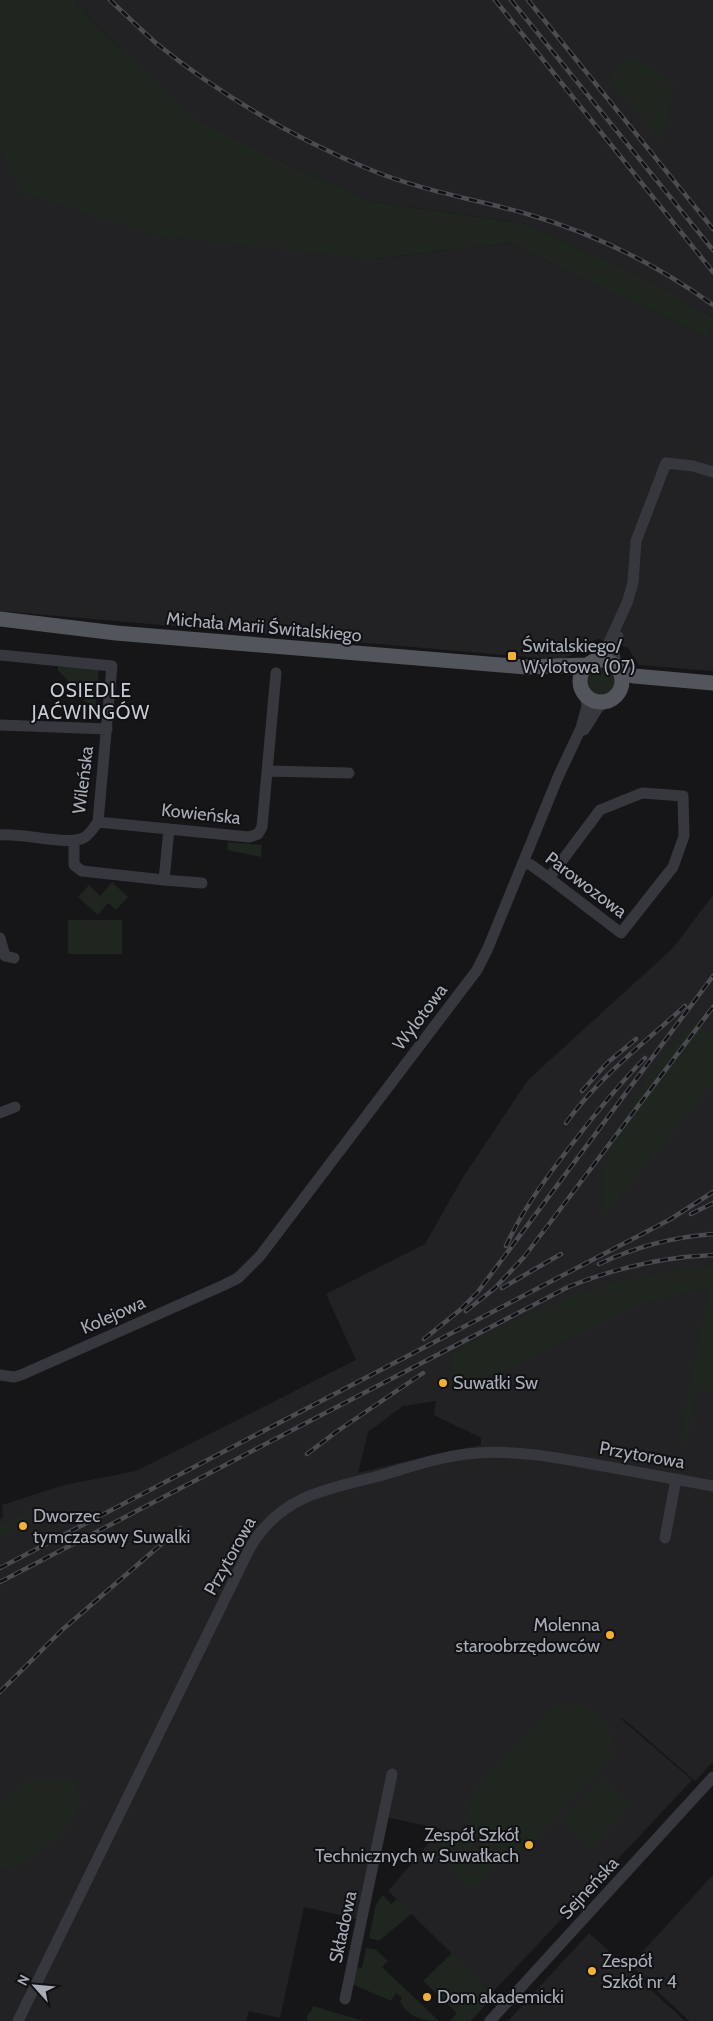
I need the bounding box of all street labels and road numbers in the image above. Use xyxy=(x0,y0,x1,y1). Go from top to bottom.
street label: Michała Marii Świtalskiego xyxy=(165,607,363,647)
street label: Wileńska xyxy=(68,744,98,815)
street label: Kowieńska xyxy=(160,799,242,829)
street label: Parowozowa xyxy=(541,847,631,923)
street label: Wylotowa xyxy=(388,979,452,1055)
street label: Kolejowa xyxy=(77,1291,149,1339)
street label: Przytorowa xyxy=(598,1437,687,1473)
street label: Przytorowa xyxy=(199,1513,261,1599)
street label: Sejneńska xyxy=(555,1852,624,1924)
street label: Składowa xyxy=(325,1889,361,1965)

